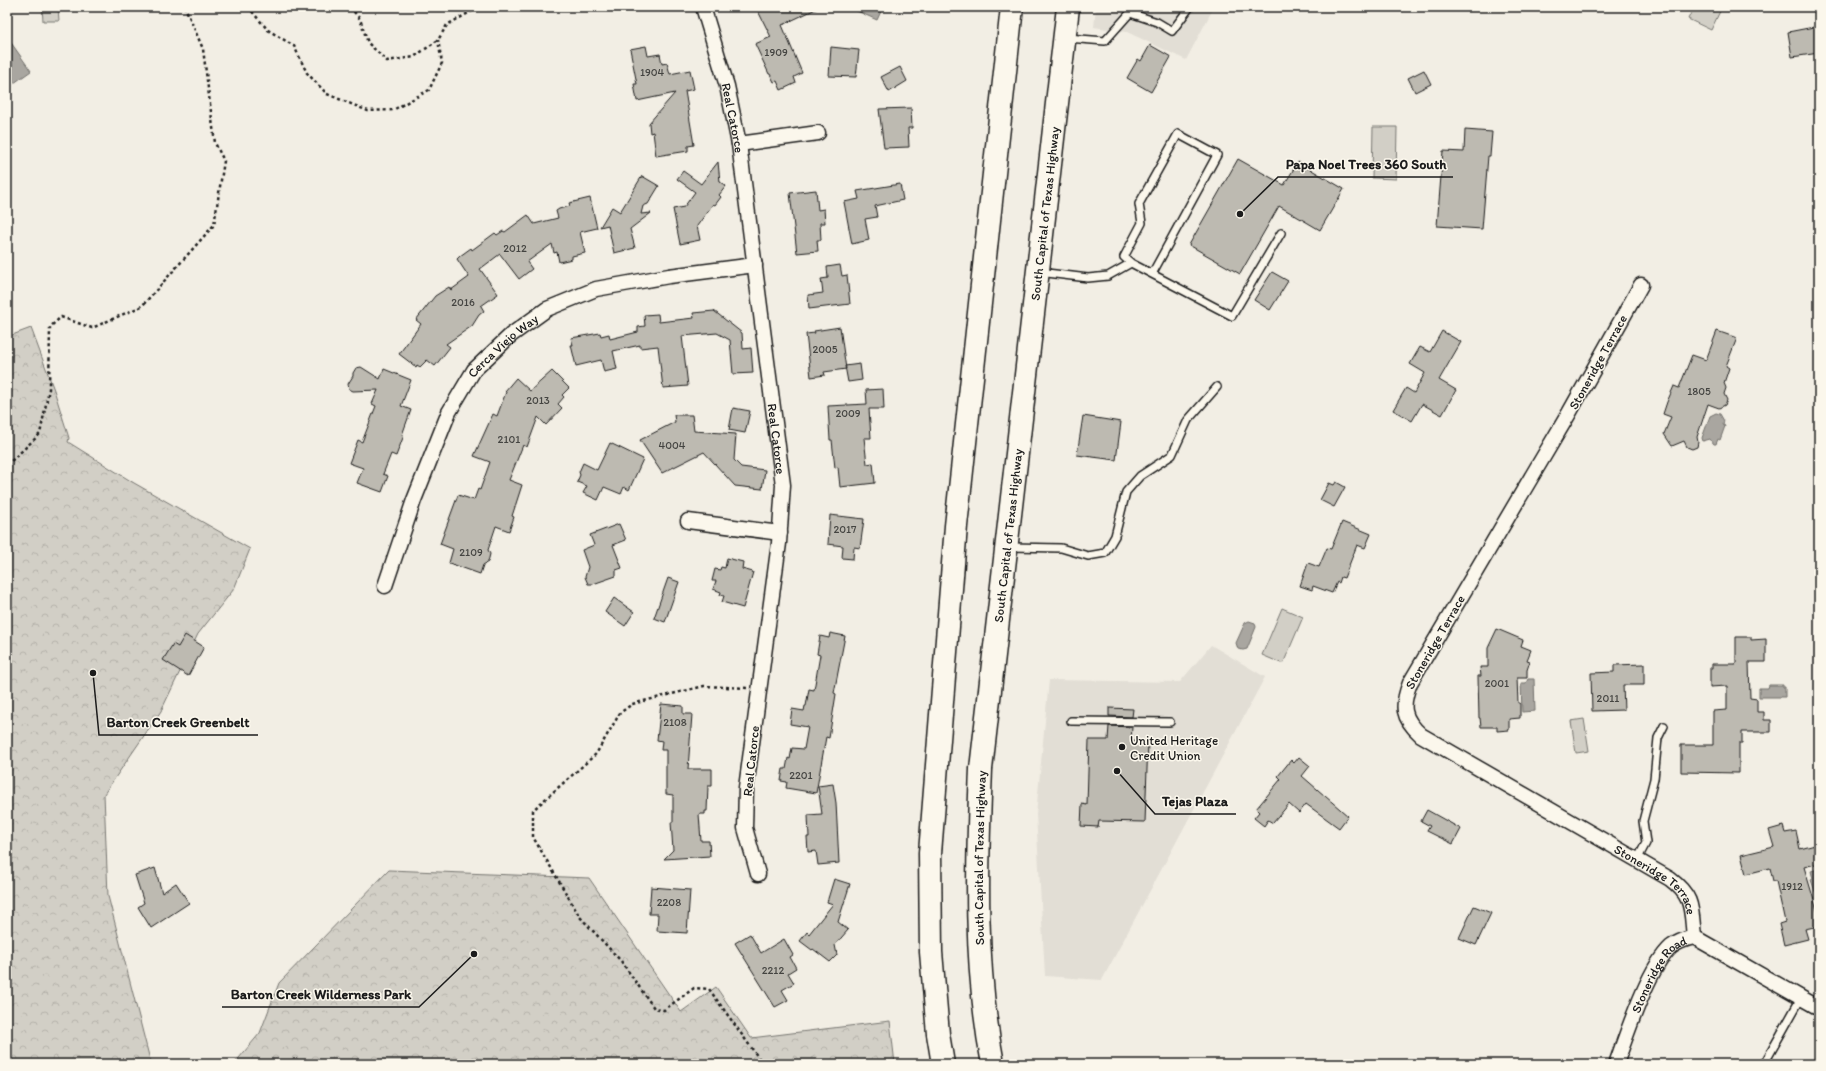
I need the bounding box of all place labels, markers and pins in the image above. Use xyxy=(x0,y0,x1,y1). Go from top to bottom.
callout: Papa Noel Trees 360 South xyxy=(1278,151,1453,177)
callout: Barton Creek Greenbelt xyxy=(99,709,258,735)
place label: United Heritage Credit Union xyxy=(1130,733,1218,763)
marker: United Heritage Credit Union xyxy=(1117,742,1127,752)
callout: Tejas Plaza xyxy=(1155,788,1236,814)
callout: Barton Creek Wilderness Park xyxy=(222,981,419,1007)

